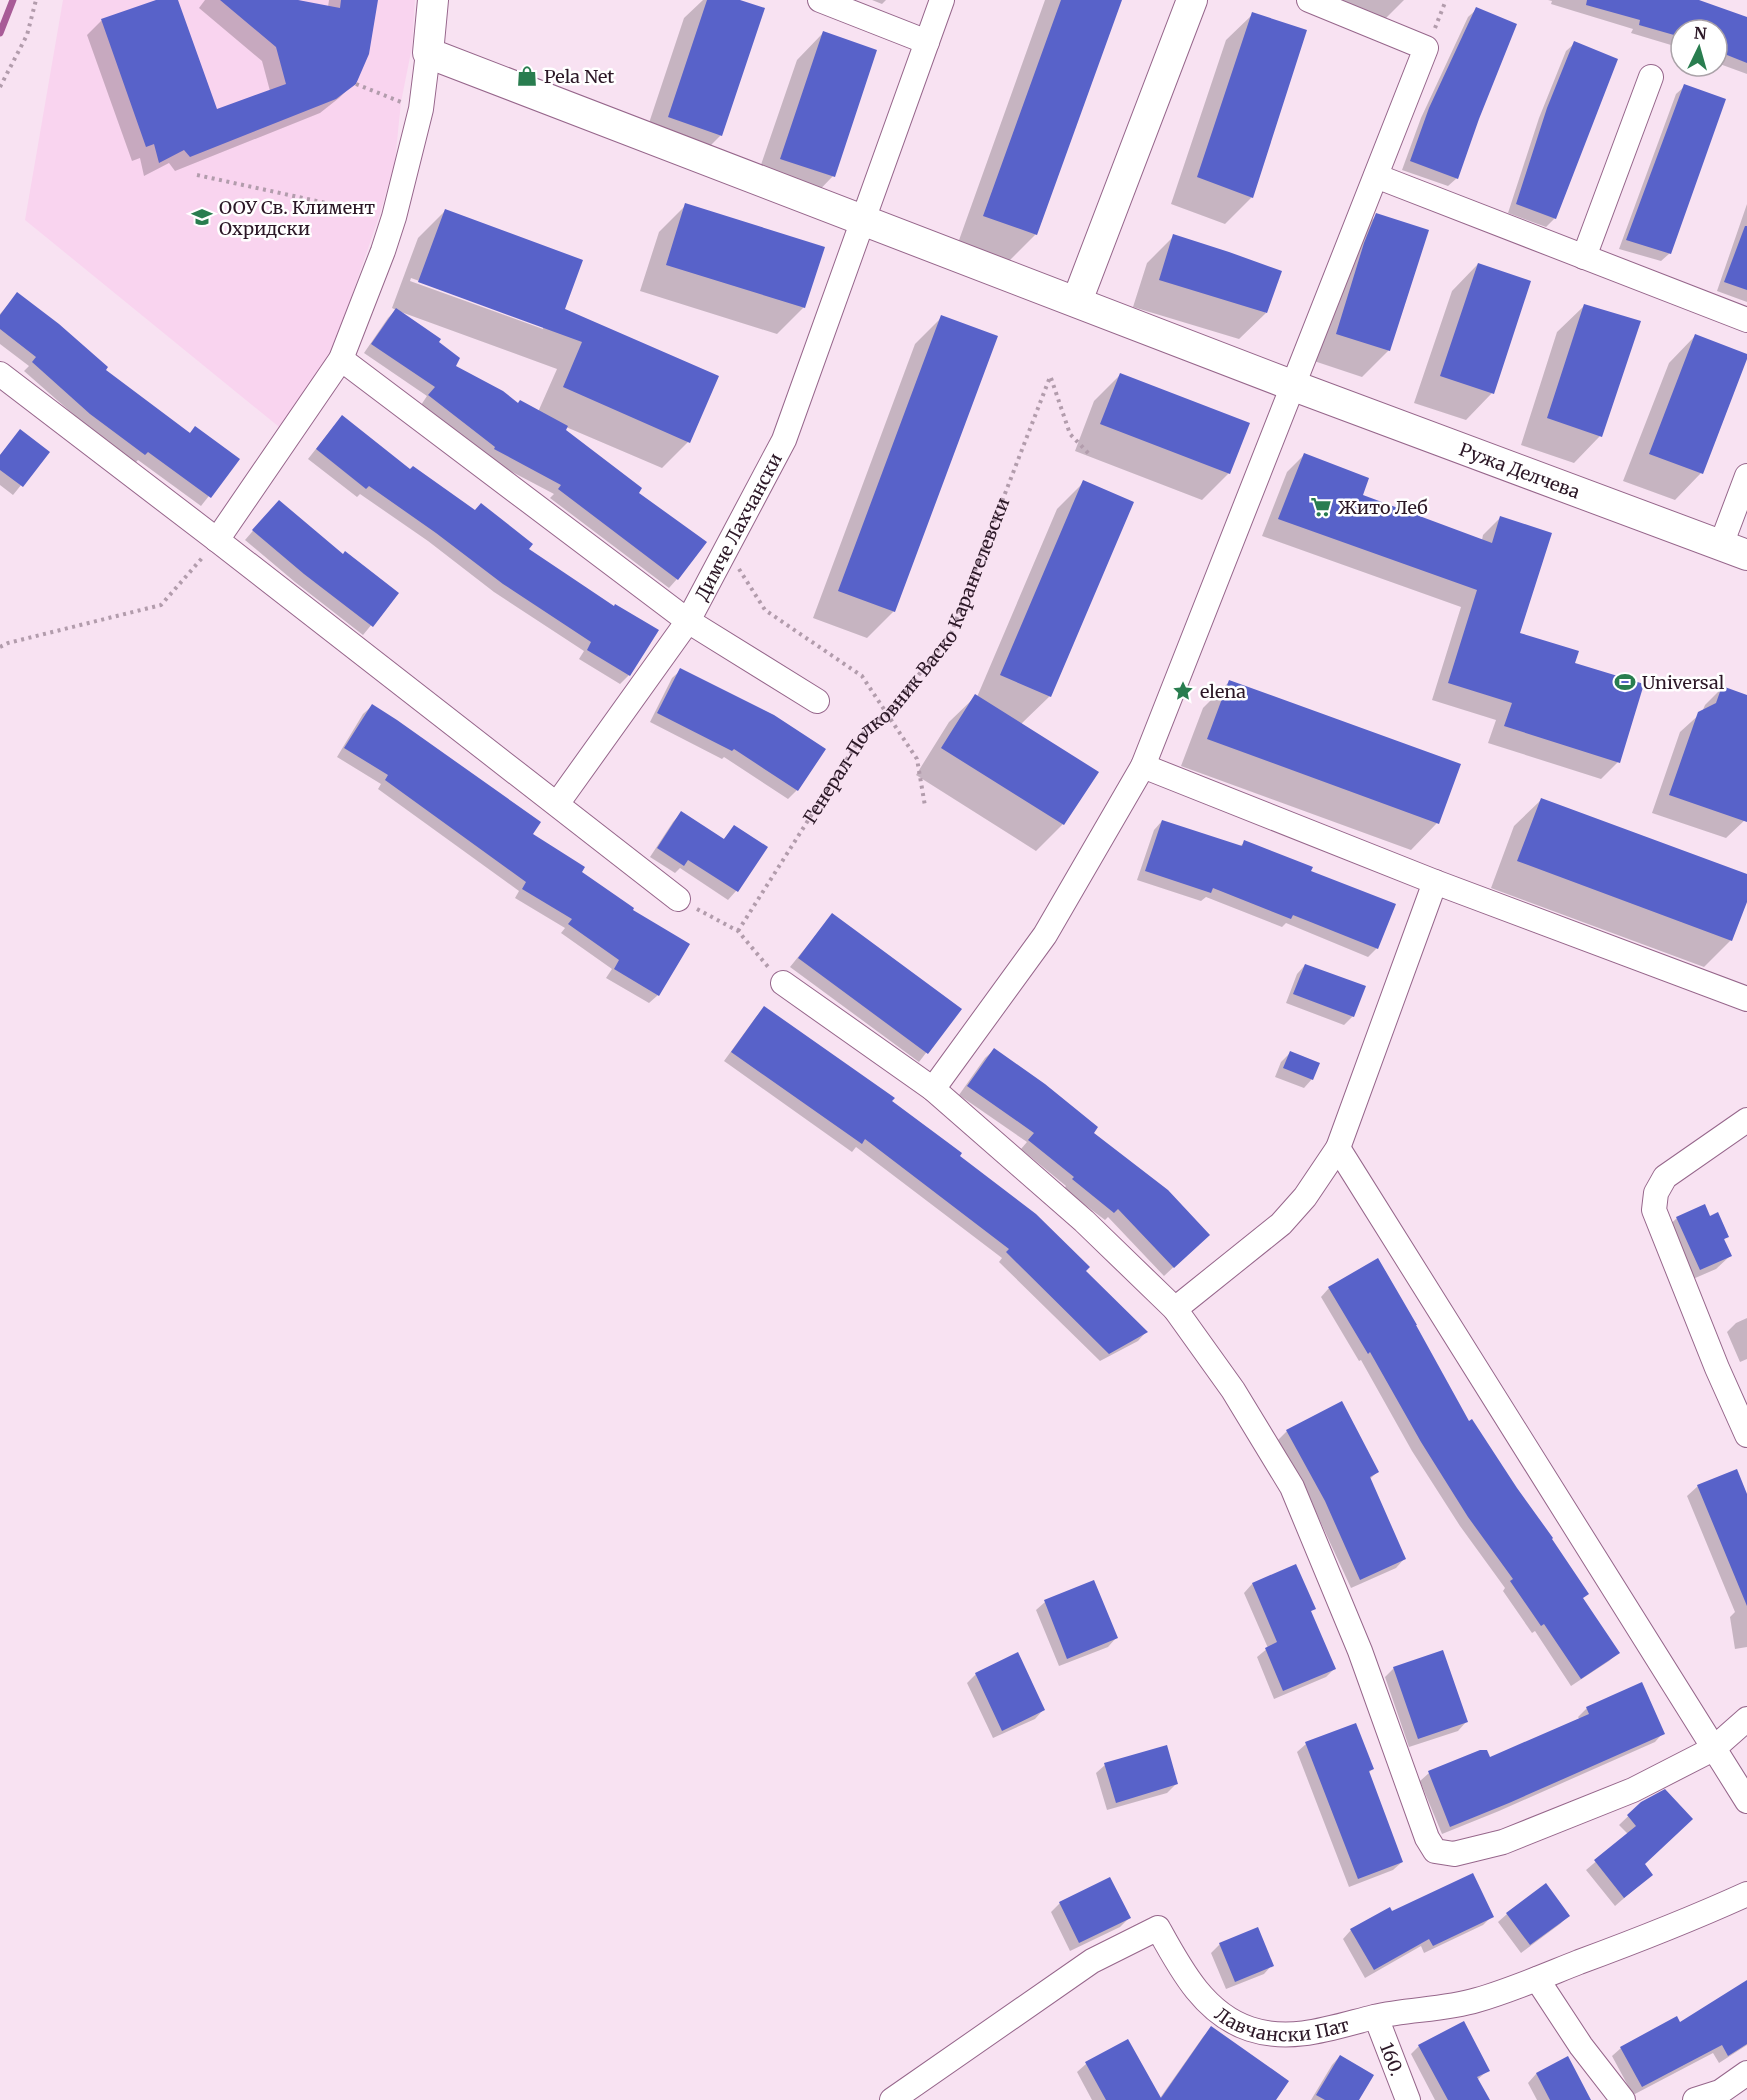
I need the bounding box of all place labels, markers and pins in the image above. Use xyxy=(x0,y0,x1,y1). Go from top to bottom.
shop icon: Pela Net xyxy=(515,64,539,88)
place label: Pela Net xyxy=(544,65,614,88)
place label: ООУ Св. Климент Охридски xyxy=(219,196,375,240)
school or university icon: ООУ Св. Климент Охридски xyxy=(190,205,214,229)
supermarket icon: Жито Леб xyxy=(1309,495,1333,519)
place label: Жито Леб xyxy=(1338,496,1428,519)
sports icon: Universal xyxy=(1613,670,1637,694)
place label: Universal xyxy=(1642,671,1725,694)
place icon: elena xyxy=(1171,679,1195,703)
place label: elena xyxy=(1200,680,1246,703)

